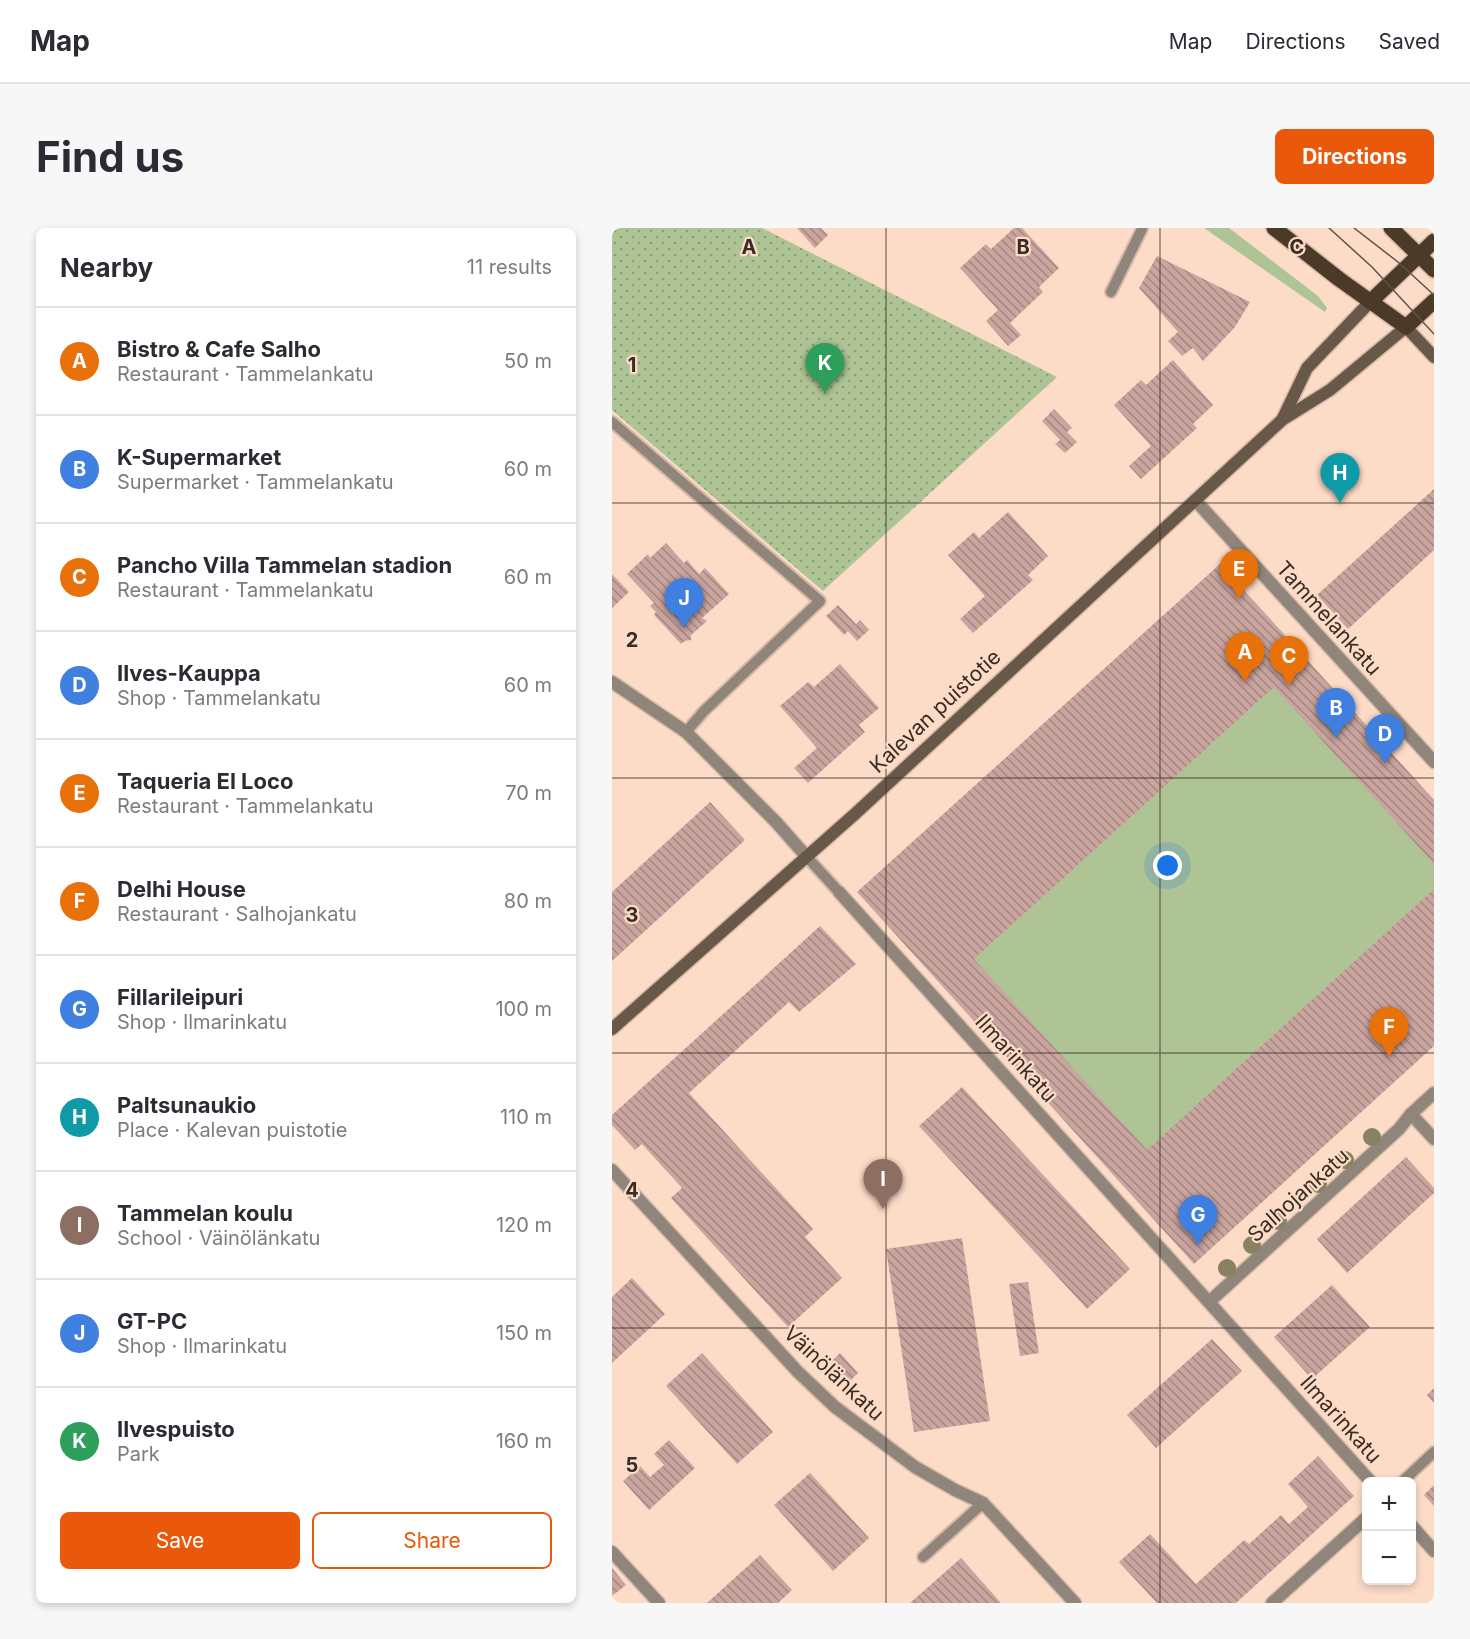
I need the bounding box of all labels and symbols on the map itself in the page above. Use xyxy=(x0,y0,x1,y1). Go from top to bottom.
text: A xyxy=(742,235,757,259)
text: B xyxy=(1016,235,1030,259)
text: C xyxy=(1290,235,1304,259)
pin: K xyxy=(806,344,844,393)
text: 1 xyxy=(628,353,636,377)
pin: H xyxy=(1320,454,1360,503)
pin: E xyxy=(1220,550,1258,599)
street label: Tammelankatu xyxy=(1271,556,1387,680)
pin: J xyxy=(664,578,704,628)
text: 2 xyxy=(626,628,638,652)
pin: A xyxy=(1226,632,1264,682)
pin: C xyxy=(1270,636,1308,686)
street label: Kalevan puistotie xyxy=(864,644,1006,778)
pin: B xyxy=(1316,688,1356,738)
pin: D xyxy=(1366,714,1404,764)
your location xyxy=(1153,851,1182,880)
text: 3 xyxy=(626,903,638,927)
pin: F xyxy=(1370,1008,1408,1057)
street label: Ilmarinkatu xyxy=(970,1009,1062,1107)
street label: Salhojankatu xyxy=(1242,1143,1354,1247)
pin: I xyxy=(864,1160,902,1209)
text: 4 xyxy=(625,1178,639,1202)
pin: G xyxy=(1178,1196,1218,1245)
street label: Väinölänkatu xyxy=(779,1320,889,1426)
street label: Ilmarinkatu xyxy=(1295,1370,1387,1468)
text: 5 xyxy=(626,1453,638,1477)

